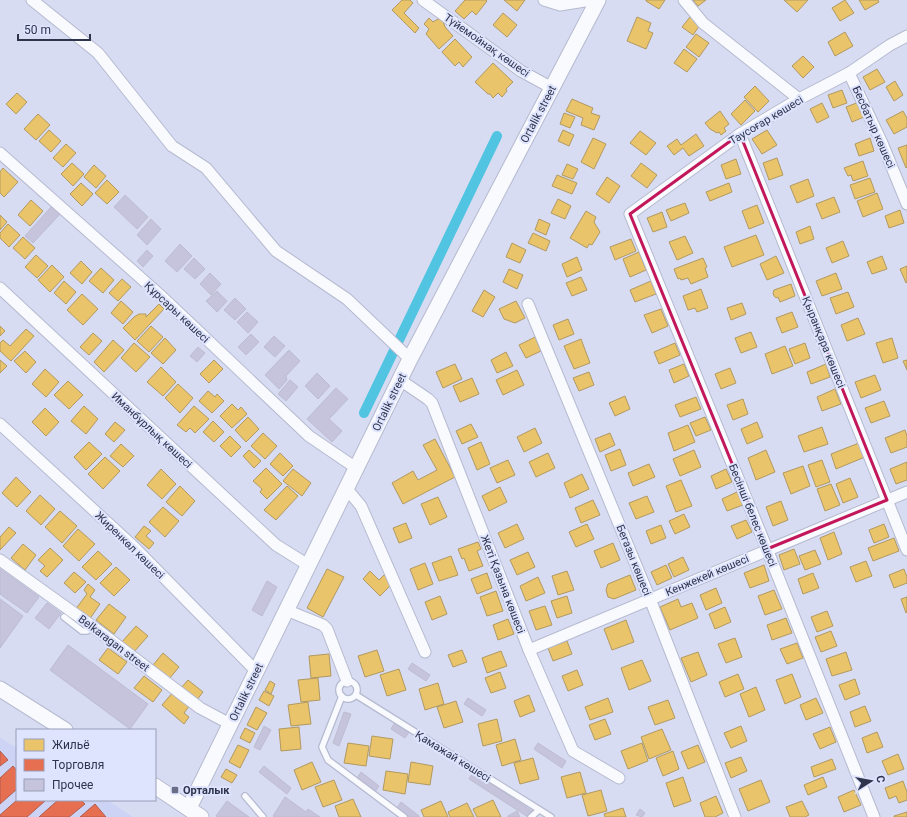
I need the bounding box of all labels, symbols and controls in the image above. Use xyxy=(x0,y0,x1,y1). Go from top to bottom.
street label: Түйемойнақ көшесі xyxy=(441,11,532,80)
scale bar xyxy=(18,16,90,42)
text: 50 m xyxy=(24,23,51,37)
street label: Ortalik street xyxy=(518,83,559,145)
street label: Бесбатыр көшесі xyxy=(850,84,897,170)
street label: Тауcоғар көшесі xyxy=(727,93,806,148)
street label: Құрсары көшесі xyxy=(142,279,212,346)
street label: Қыранқара көшесі xyxy=(799,295,848,390)
street label: Ortalik street xyxy=(370,371,409,433)
street label: Иманбұрлық көшесі xyxy=(109,390,195,471)
street label: Бесінші белес көшесі xyxy=(726,462,779,568)
street label: Жиренкөл көшесі xyxy=(92,509,167,582)
street label: Бегазы көшесі xyxy=(613,523,654,598)
street label: Жеті Қазына көшесі xyxy=(478,533,527,635)
street label: Кенжекей көшесі xyxy=(664,552,751,599)
street label: Belkaragan street xyxy=(76,612,152,675)
street label: Ortalik street xyxy=(227,661,266,723)
street label: Қамажай көшесі xyxy=(413,728,493,785)
legend xyxy=(16,729,156,801)
text: Жильё xyxy=(52,738,90,752)
text: Торговля xyxy=(52,758,104,772)
north arrow xyxy=(851,761,891,801)
text: С xyxy=(873,774,887,784)
text: Прочее xyxy=(52,778,93,792)
place label: Орталык xyxy=(183,784,230,797)
marker: Орталык xyxy=(170,785,180,795)

